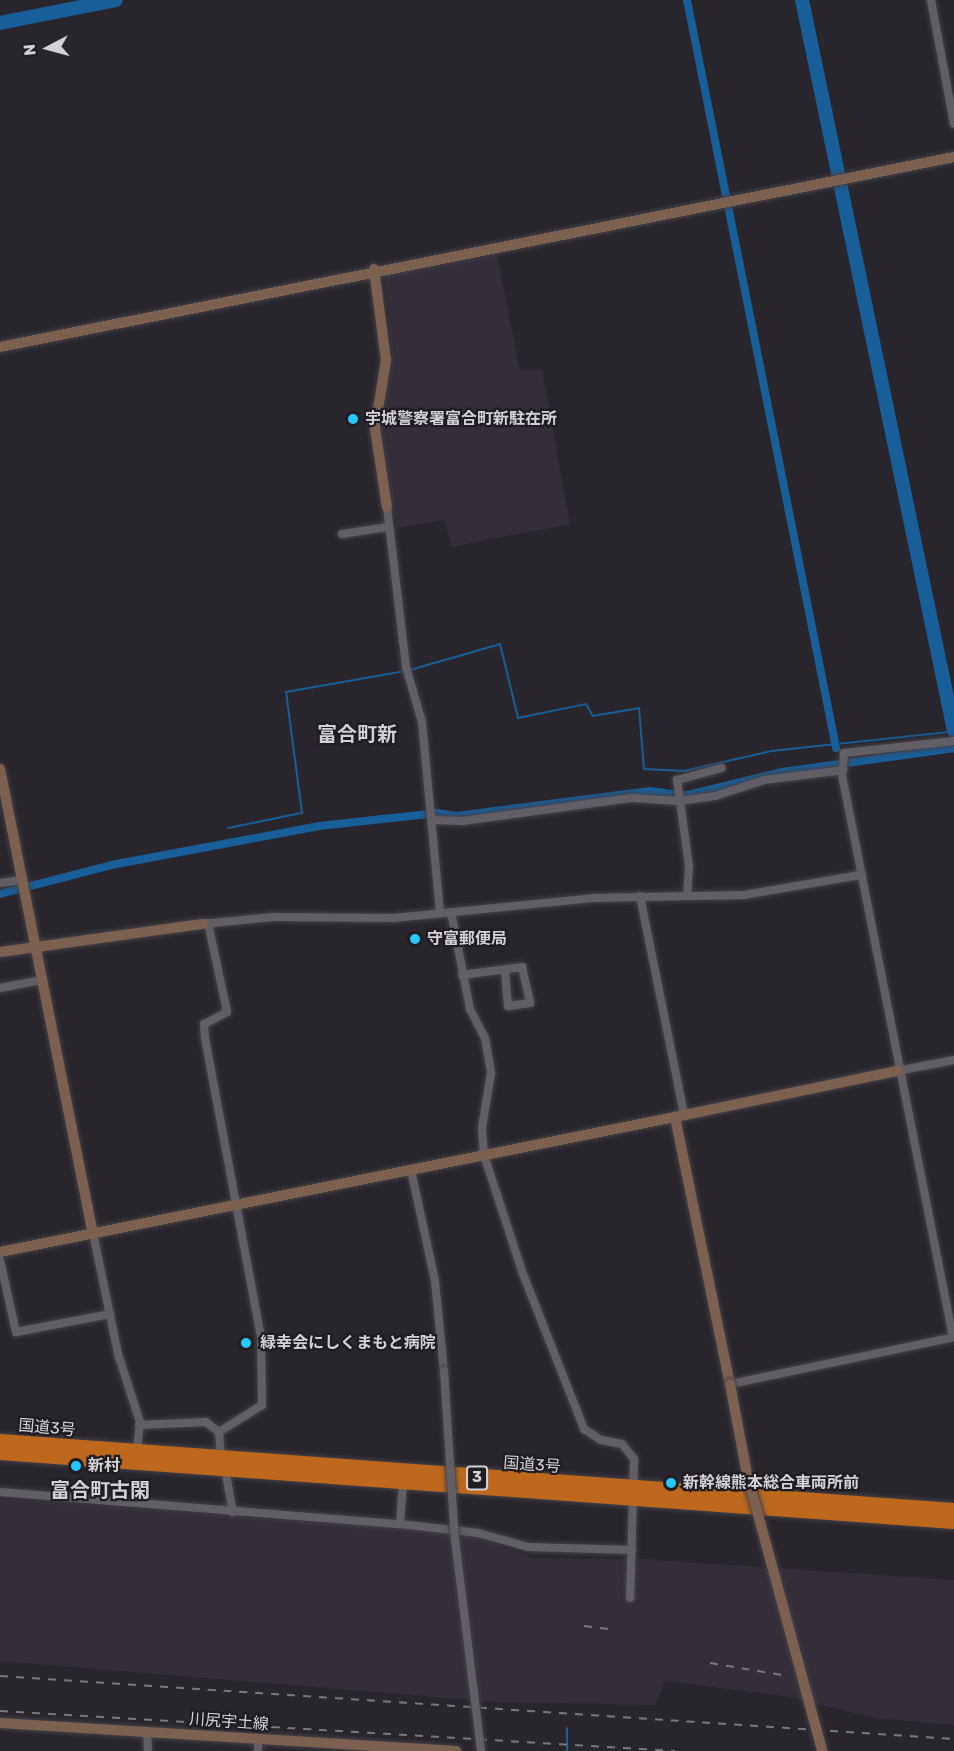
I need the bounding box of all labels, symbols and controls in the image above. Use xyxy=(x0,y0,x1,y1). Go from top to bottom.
north arrow xyxy=(18,18,78,78)
text: N xyxy=(20,43,40,57)
place label: 宇城警察署富合町新駐在所 xyxy=(365,409,557,429)
marker: 宇城警察署富合町新駐在所 xyxy=(346,412,360,426)
district label: 富合町新 xyxy=(317,722,397,746)
place label: 守富郵便局 xyxy=(427,929,507,949)
marker: 守富郵便局 xyxy=(408,932,422,946)
place label: 緑幸会にしくまもと病院 xyxy=(260,1333,436,1353)
marker: 緑幸会にしくまもと病院 xyxy=(237,1334,255,1352)
street label: 国道3号 xyxy=(17,1416,77,1440)
street label: 国道3号 xyxy=(503,1453,561,1477)
place label: 新村 xyxy=(88,1456,120,1476)
marker: 新村 xyxy=(69,1459,83,1473)
road number: 3 xyxy=(465,1466,489,1490)
place label: 新幹線熊本総合車両所前 xyxy=(683,1473,859,1493)
marker: 新幹線熊本総合車両所前 xyxy=(664,1476,678,1490)
district label: 富合町古閑 xyxy=(50,1478,150,1502)
street label: 川尻宇土線 xyxy=(188,1710,270,1734)

